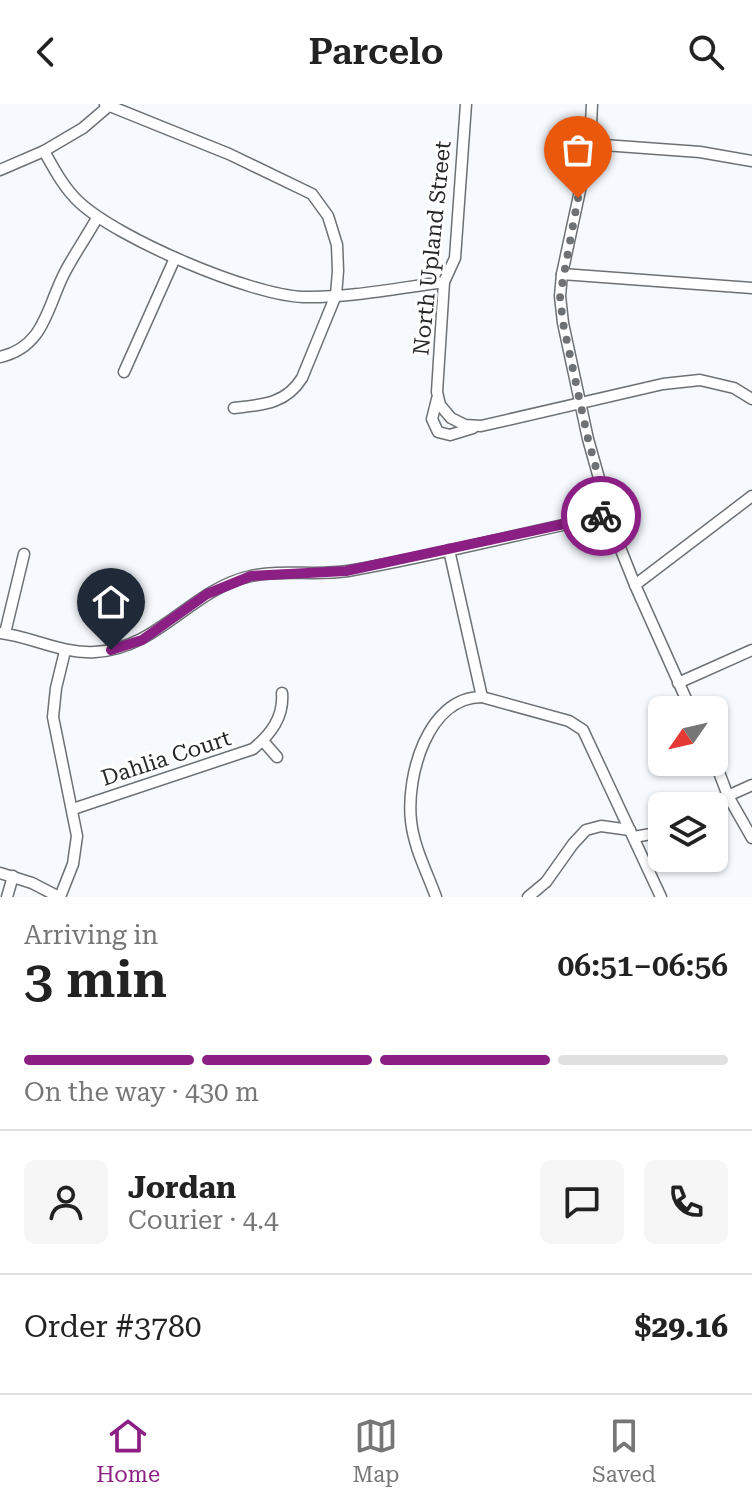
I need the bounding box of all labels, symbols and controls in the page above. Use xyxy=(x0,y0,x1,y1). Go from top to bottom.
icon: back xyxy=(24,30,68,74)
icon: search xyxy=(684,30,728,74)
text: Parcelo xyxy=(308,31,444,73)
pin xyxy=(544,116,612,198)
icon: bag xyxy=(556,128,600,172)
street label: North Upland Street xyxy=(408,140,456,356)
courier xyxy=(561,476,641,556)
icon: bike xyxy=(579,494,623,538)
pin xyxy=(77,568,145,650)
icon: home xyxy=(89,580,133,624)
north arrow xyxy=(648,696,728,776)
map controls xyxy=(648,696,728,872)
street label: Dahlia Court xyxy=(98,725,234,791)
button: layers xyxy=(648,792,728,872)
text: Arriving in xyxy=(24,920,158,950)
text: 06:51–06:56 xyxy=(558,948,728,983)
text: 3 min xyxy=(24,949,167,1010)
text: On the way · 430 m xyxy=(24,1077,259,1107)
button: person xyxy=(24,1160,108,1244)
button: chat xyxy=(540,1160,624,1244)
button: phone xyxy=(644,1160,728,1244)
text: Jordan xyxy=(128,1170,236,1205)
text: Courier · 4.4 xyxy=(128,1205,278,1235)
text: Order #3780 xyxy=(24,1309,202,1344)
text: $29.16 xyxy=(635,1309,728,1344)
tab: Home xyxy=(96,1414,160,1487)
tab: Map xyxy=(352,1414,400,1487)
tab: Saved xyxy=(592,1414,656,1487)

